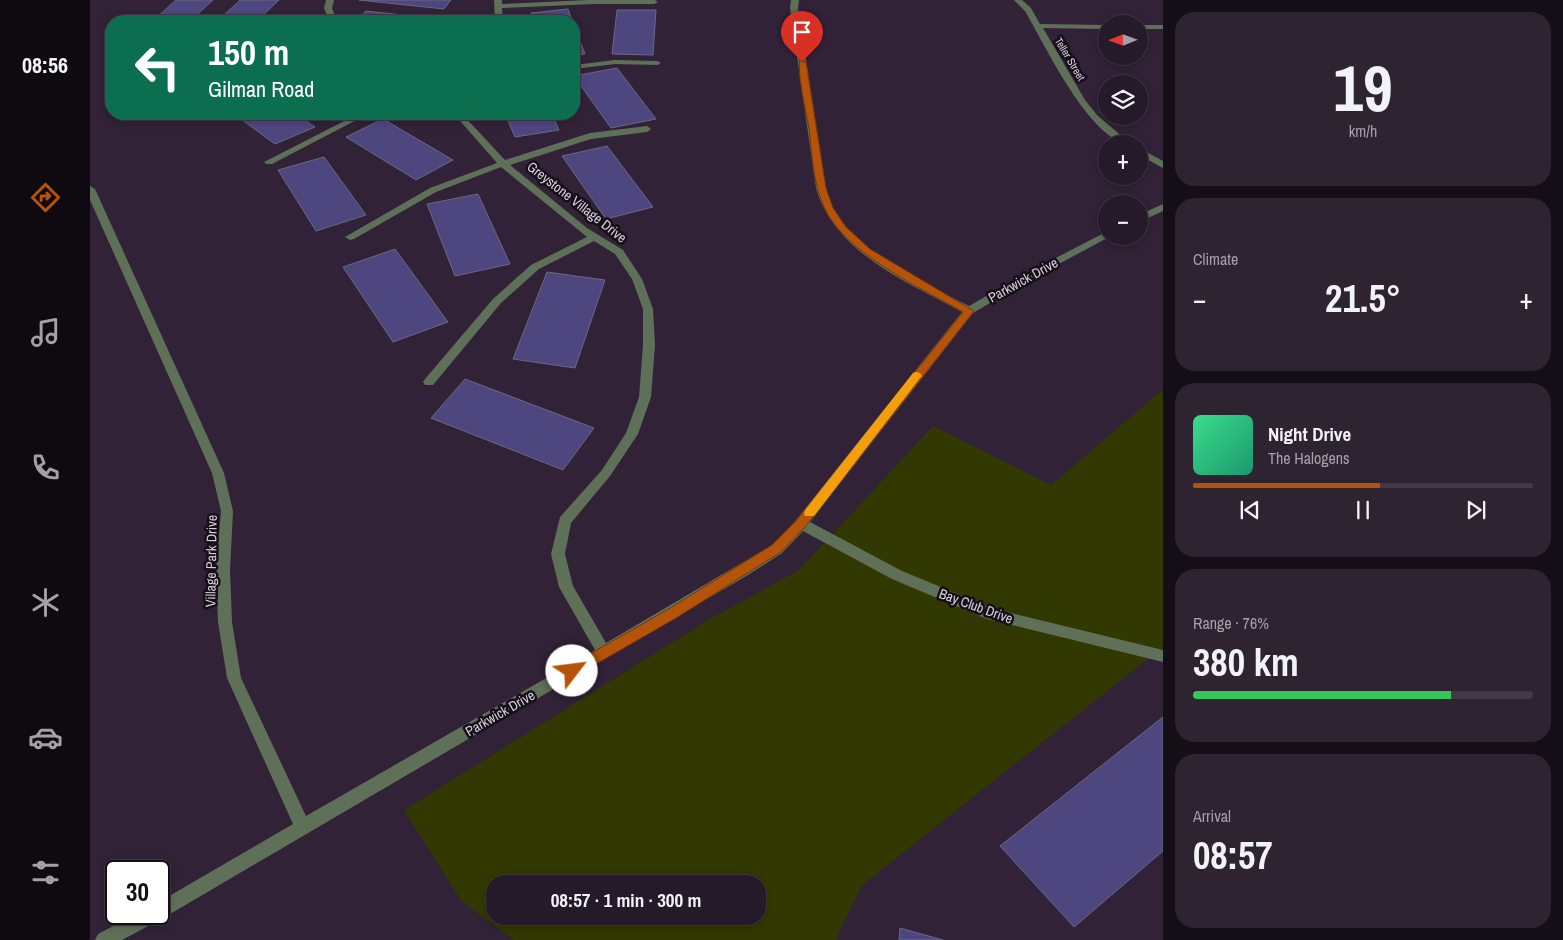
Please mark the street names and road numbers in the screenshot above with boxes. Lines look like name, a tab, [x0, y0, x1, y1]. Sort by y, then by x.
street label: Teller Street	[1052, 35, 1089, 84]
street label: Greystone Village Drive	[524, 157, 630, 247]
street label: Parkwick Drive	[985, 253, 1061, 307]
street label: Village Park Drive	[201, 515, 221, 607]
street label: Bay Club Drive	[937, 584, 1015, 628]
street label: Parkwick Drive	[462, 686, 538, 740]

